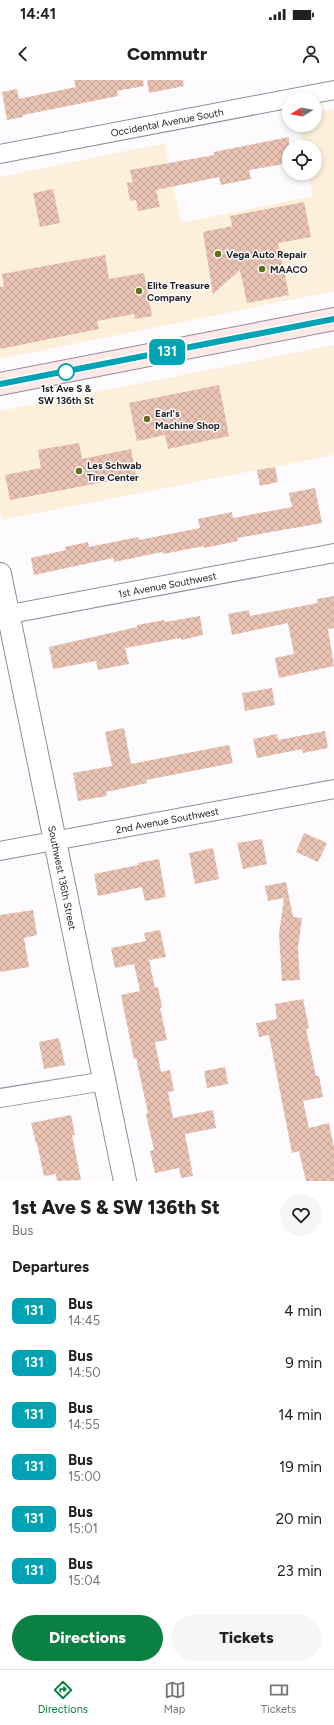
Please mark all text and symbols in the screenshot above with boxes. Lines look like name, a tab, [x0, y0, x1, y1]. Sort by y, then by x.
text: 14:41	[20, 5, 56, 23]
icon: back	[12, 43, 34, 65]
text: Commutr	[127, 43, 207, 65]
icon: person	[300, 43, 322, 65]
north arrow	[282, 92, 322, 132]
map controls	[282, 92, 322, 180]
street label: Occidental Avenue South	[109, 105, 225, 140]
button: locate	[282, 140, 322, 180]
place label: Vega Auto Repair	[226, 248, 307, 261]
marker: Vega Auto Repair	[213, 249, 223, 259]
place label: MAACO	[270, 263, 308, 276]
marker: MAACO	[257, 264, 267, 274]
place label: Elite Treasure Company	[147, 279, 210, 304]
marker: Elite Treasure Company	[134, 286, 144, 296]
line badge: 131	[144, 339, 190, 365]
text: 131	[157, 343, 177, 360]
marker: 1st Ave S & SW 136th St	[57, 363, 75, 381]
place label: 1st Ave S & SW 136th St	[38, 382, 94, 407]
place label: Earl's Machine Shop	[155, 407, 220, 432]
marker: Earl's Machine Shop	[142, 414, 152, 424]
place label: Les Schwab Tire Center	[87, 459, 142, 484]
marker: Les Schwab Tire Center	[74, 466, 84, 476]
street label: 1st Avenue Southwest	[117, 569, 218, 601]
street label: 2nd Avenue Southwest	[115, 805, 220, 836]
street label: Southwest 136th Street	[45, 824, 79, 931]
button: heart	[280, 1194, 322, 1236]
text: 1st Ave S & SW 136th St	[12, 1196, 220, 1219]
text: Bus	[12, 1223, 33, 1238]
text: Departures	[12, 1258, 89, 1276]
text: Bus	[68, 1295, 93, 1313]
text: 131	[24, 1302, 44, 1319]
text: 4 min	[284, 1302, 322, 1320]
text: 14:45	[68, 1313, 100, 1328]
text: Bus	[68, 1347, 93, 1365]
text: 131	[24, 1354, 44, 1371]
text: 9 min	[285, 1354, 322, 1372]
text: 14:50	[68, 1365, 101, 1380]
text: Bus	[68, 1399, 93, 1417]
text: 131	[24, 1406, 44, 1423]
text: 14 min	[278, 1406, 322, 1424]
text: 14:55	[68, 1417, 100, 1432]
text: Bus	[68, 1451, 93, 1469]
text: 131	[24, 1458, 44, 1475]
text: 19 min	[279, 1458, 322, 1476]
text: 15:00	[68, 1469, 101, 1484]
text: Bus	[68, 1503, 93, 1521]
text: 131	[24, 1510, 44, 1527]
text: 20 min	[276, 1510, 322, 1528]
text: 15:01	[68, 1521, 98, 1536]
text: Bus	[68, 1555, 93, 1573]
text: 131	[24, 1562, 44, 1579]
text: 23 min	[277, 1562, 322, 1580]
text: 15:04	[68, 1573, 101, 1588]
button: Directions	[12, 1615, 163, 1661]
button: Tickets	[171, 1615, 322, 1661]
tab: Directions	[38, 1679, 88, 1716]
tab: Map	[164, 1679, 186, 1716]
tab: Tickets	[261, 1679, 296, 1716]

